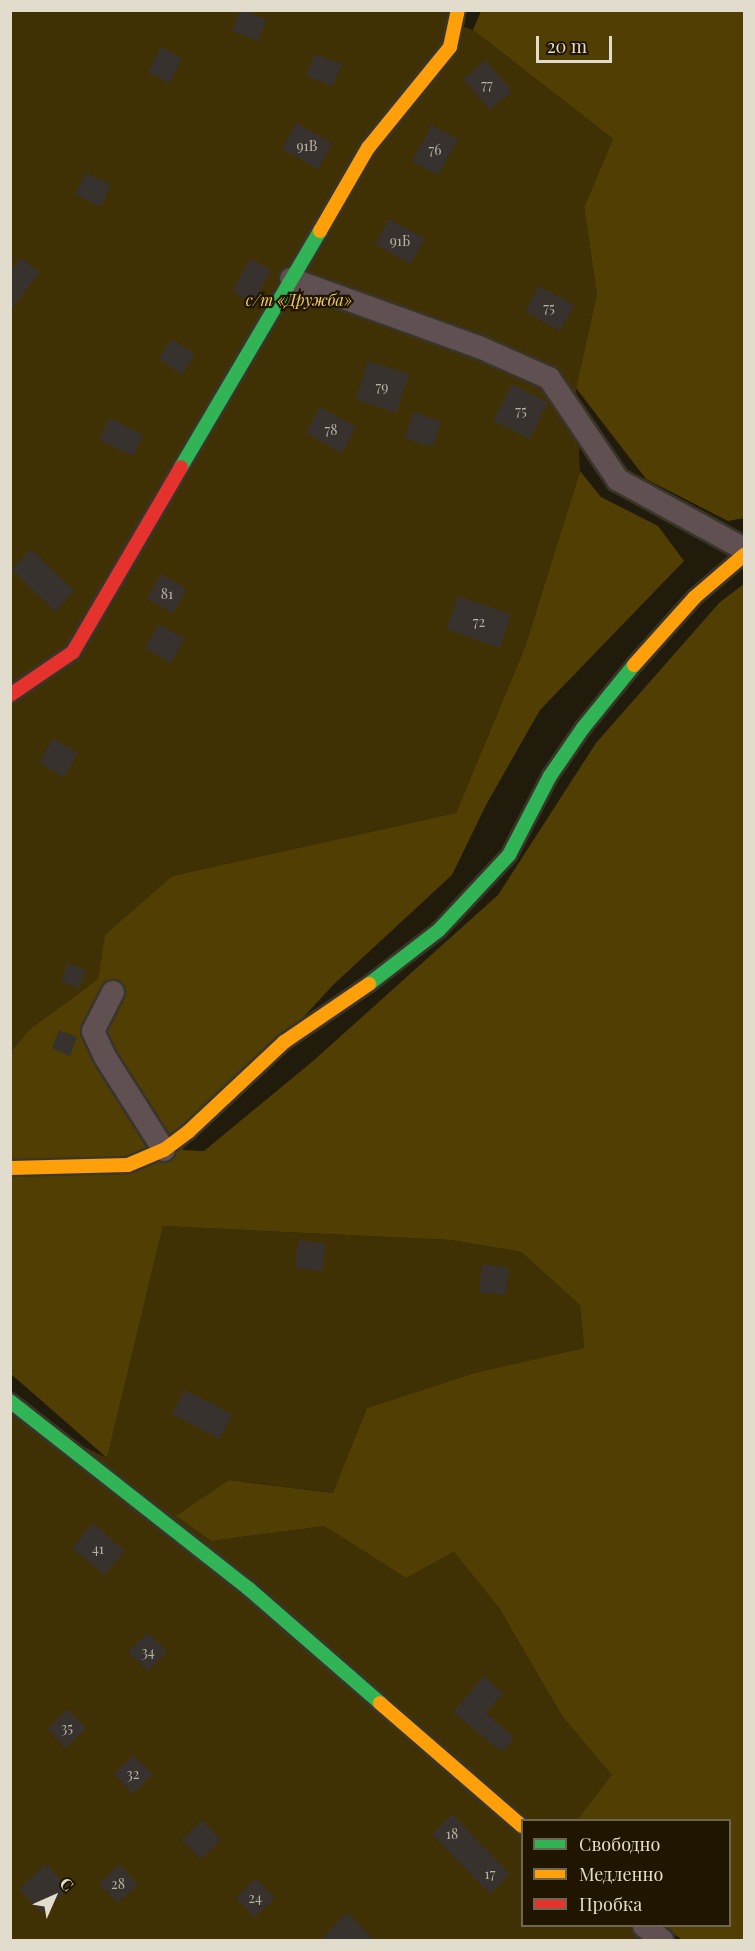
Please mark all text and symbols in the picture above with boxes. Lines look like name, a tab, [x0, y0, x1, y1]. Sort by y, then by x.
scale bar	[539, 24, 616, 62]
text: 20 m	[547, 34, 587, 58]
house number: 77	[481, 77, 493, 93]
house number: 91В	[296, 138, 318, 154]
house number: 76	[429, 142, 441, 158]
house number: 91Б	[390, 233, 410, 249]
park label: с/т «Дружба»	[246, 290, 352, 310]
house number: 75	[543, 300, 555, 316]
house number: 79	[376, 379, 388, 395]
house number: 75	[515, 403, 527, 419]
house number: 78	[325, 422, 337, 438]
house number: 81	[161, 586, 173, 602]
house number: 72	[473, 614, 485, 630]
house number: 41	[92, 1541, 104, 1557]
house number: 34	[141, 1644, 155, 1660]
house number: 35	[61, 1720, 73, 1736]
house number: 32	[126, 1766, 140, 1782]
legend	[521, 1819, 731, 1927]
house number: 18	[446, 1826, 458, 1842]
text: Свободно	[579, 1832, 660, 1856]
text: Медленно	[579, 1862, 663, 1886]
house number: 17	[485, 1866, 495, 1882]
north arrow	[24, 1867, 84, 1927]
text: С	[56, 1873, 78, 1895]
house number: 28	[111, 1876, 125, 1892]
house number: 24	[248, 1890, 262, 1906]
text: Пробка	[579, 1892, 642, 1916]

